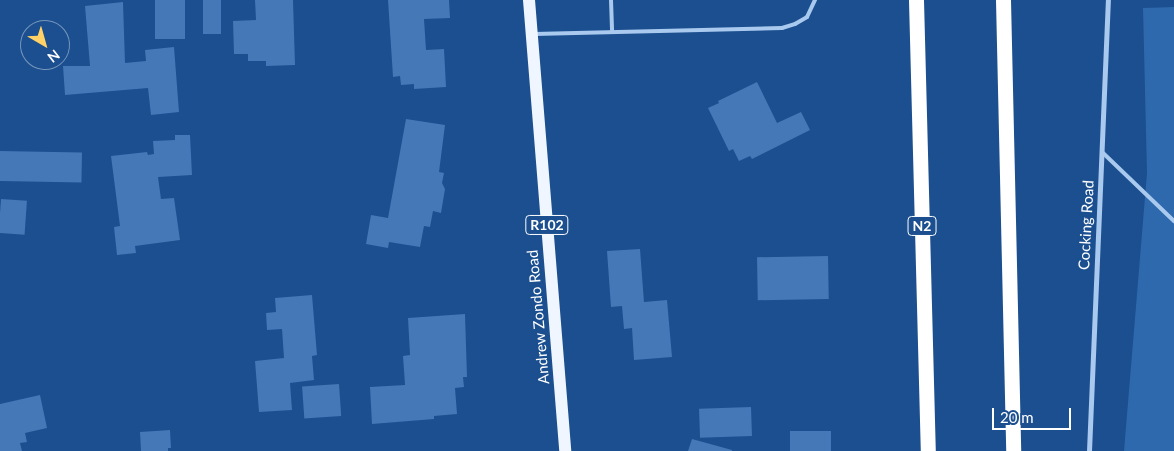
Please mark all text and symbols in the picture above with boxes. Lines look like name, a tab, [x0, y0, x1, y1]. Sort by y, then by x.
north arrow	[20, 20, 70, 70]
text: N	[44, 46, 63, 66]
street label: Cocking Road	[1075, 180, 1097, 270]
road number: R102	[524, 214, 570, 236]
road number: N2	[907, 215, 937, 238]
street label: Andrew Zondo Road	[523, 249, 553, 385]
scale bar	[994, 398, 1073, 430]
text: 20 m	[1000, 408, 1034, 426]

